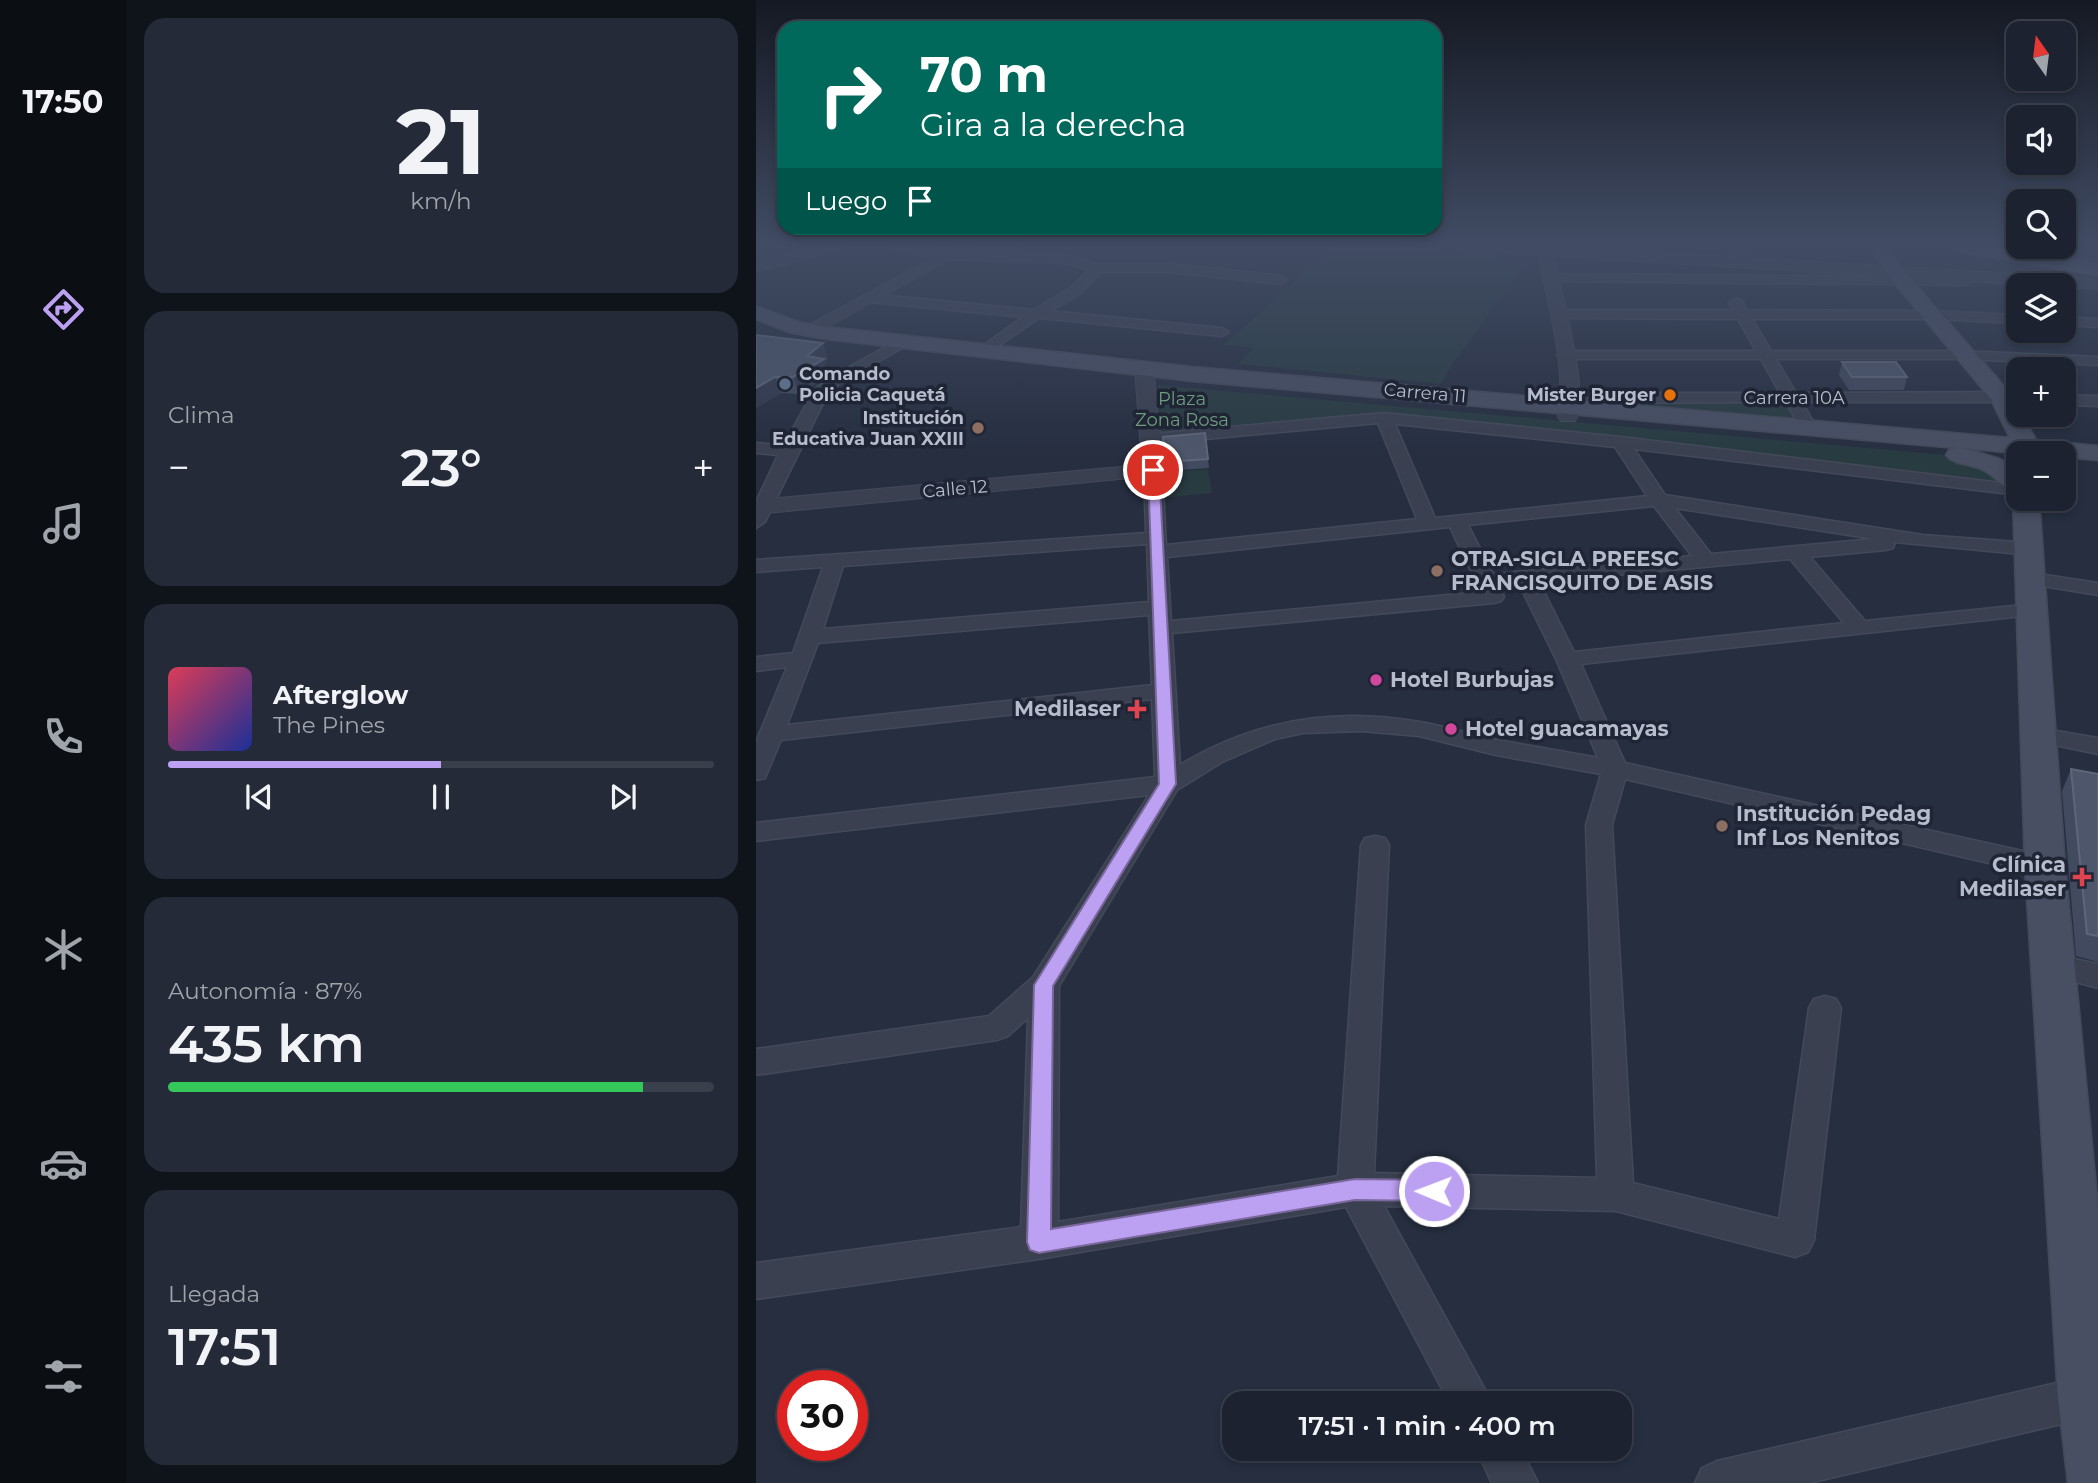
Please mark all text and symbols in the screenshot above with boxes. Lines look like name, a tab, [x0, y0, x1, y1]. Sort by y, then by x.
north arrow	[2006, 21, 2076, 91]
map controls	[2006, 21, 2076, 511]
text: 70 m	[920, 45, 1048, 104]
icon: right	[805, 49, 896, 140]
text: 17:50	[23, 82, 103, 121]
text: 21	[396, 86, 486, 197]
text: Gira a la derecha	[920, 105, 1186, 144]
button: sound	[2006, 105, 2076, 175]
icon: arrive	[901, 182, 939, 220]
text: Luego	[805, 185, 887, 217]
text: km/h	[410, 187, 472, 215]
button: search	[2006, 189, 2076, 259]
button: layers	[2006, 273, 2076, 343]
icon: directions	[39, 285, 88, 334]
button: +	[2006, 357, 2076, 427]
place label: Comando Policia Caquetá	[799, 363, 946, 406]
marker: Comando Policia Caquetá	[777, 376, 793, 392]
street label: Carrera 11	[1383, 378, 1467, 408]
place label: Mister Burger	[1527, 384, 1656, 406]
marker: Mister Burger	[1662, 387, 1678, 403]
street label: Carrera 10A	[1743, 387, 1845, 409]
park label: Plaza Zona Rosa	[1135, 388, 1229, 431]
text: Clima	[168, 401, 235, 429]
place label: Institución Educativa Juan XXIII	[772, 407, 964, 450]
marker: Institución Educativa Juan XXIII	[970, 420, 986, 436]
text: 23°	[400, 436, 482, 499]
pin	[1123, 440, 1183, 500]
button: −	[2006, 441, 2076, 511]
text: −	[168, 444, 190, 491]
text: +	[692, 444, 714, 491]
icon: arrive	[1134, 451, 1172, 489]
street label: Calle 12	[922, 475, 988, 503]
icon: music	[39, 499, 88, 548]
place label: OTRA-SIGLA PREESC FRANCISQUITO DE ASIS	[1451, 546, 1713, 595]
marker: OTRA-SIGLA PREESC FRANCISQUITO DE ASIS	[1429, 563, 1445, 579]
place label: Hotel Burbujas	[1390, 667, 1554, 692]
marker: Hotel Burbujas	[1368, 672, 1384, 688]
text: Afterglow	[273, 679, 408, 711]
place label: Medilaser	[1014, 696, 1121, 721]
marker: Medilaser	[1127, 699, 1147, 719]
text: The Pines	[273, 711, 385, 739]
icon: phone	[39, 712, 88, 761]
place label: Hotel guacamayas	[1465, 716, 1669, 741]
marker: Hotel guacamayas	[1443, 721, 1459, 737]
icon: previous	[240, 778, 278, 816]
icon: pause	[422, 778, 460, 816]
icon: next	[604, 778, 642, 816]
place label: Institución Pedag Inf Los Nenitos	[1736, 801, 1931, 850]
marker: Institución Pedag Inf Los Nenitos	[1714, 818, 1730, 834]
place label: Clínica Medilaser	[1959, 852, 2066, 901]
marker: Clínica Medilaser	[2072, 867, 2092, 887]
icon: climate	[39, 925, 88, 974]
text: Autonomía · 87%	[168, 977, 362, 1005]
text: 435 km	[168, 1012, 365, 1075]
icon: car	[39, 1139, 88, 1188]
position arrow	[1397, 1154, 1471, 1228]
text: Llegada	[168, 1280, 260, 1308]
text: 17:51	[168, 1315, 281, 1378]
icon: filters	[39, 1352, 88, 1401]
speed limit sign: 30	[777, 1370, 868, 1461]
text: 17:51 · 1 min · 400 m	[1298, 1410, 1556, 1442]

